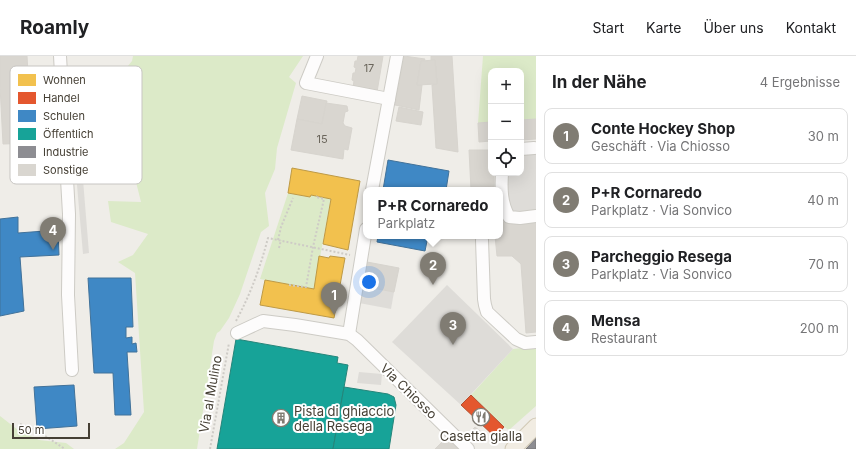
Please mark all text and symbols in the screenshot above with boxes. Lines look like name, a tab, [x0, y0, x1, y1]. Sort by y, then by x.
text: Roamly	[20, 16, 89, 39]
text: Start	[592, 19, 624, 36]
text: Karte	[646, 19, 681, 36]
text: Über uns	[703, 19, 764, 36]
text: Kontakt	[786, 19, 836, 36]
house number: 17	[364, 61, 374, 75]
legend	[10, 66, 142, 184]
map controls	[488, 68, 524, 176]
button: +	[488, 68, 524, 104]
text: In der Nähe	[552, 72, 647, 92]
text: Wohnen	[43, 73, 86, 87]
text: 4 Ergebnisse	[760, 74, 840, 90]
text: Handel	[43, 91, 80, 105]
button: −	[488, 104, 524, 140]
text: Schulen	[43, 109, 85, 123]
text: Conte Hockey Shop	[591, 119, 735, 138]
text: Öffentlich	[43, 127, 93, 141]
text: 1	[563, 128, 569, 144]
text: 30 m	[808, 128, 839, 144]
house number: 15	[316, 132, 328, 146]
text: Geschäft · Via Chiosso	[591, 138, 730, 154]
button: locate	[488, 140, 524, 176]
text: Industrie	[43, 145, 89, 159]
text: Sonstige	[43, 163, 88, 177]
text: P+R Cornaredo	[591, 183, 702, 202]
popup	[363, 187, 503, 239]
text: 2	[562, 192, 570, 208]
text: 40 m	[807, 192, 839, 208]
text: P+R Cornaredo	[378, 196, 488, 215]
text: Parkplatz · Via Sonvico	[591, 202, 732, 218]
text: Parkplatz	[378, 215, 435, 231]
pin: 4	[40, 217, 66, 250]
text: Parcheggio Resega	[591, 247, 732, 266]
pin: 2	[420, 252, 446, 285]
text: 3	[562, 256, 570, 272]
text: 70 m	[809, 256, 839, 272]
text: Parkplatz · Via Sonvico	[591, 266, 732, 282]
your location	[359, 272, 379, 292]
pin: 1	[321, 282, 347, 315]
text: Mensa	[591, 311, 640, 330]
pin: 3	[440, 312, 466, 345]
text: 4	[562, 320, 570, 336]
text: 200 m	[800, 320, 839, 336]
text: Restaurant	[591, 330, 657, 346]
street label: Via al Mulino	[195, 354, 225, 434]
street label: Via Chiosso	[377, 360, 441, 422]
place label: Pista di ghiaccio della Resega	[294, 403, 394, 434]
restaurant icon: Casetta gialla	[471, 407, 491, 427]
building icon: Pista di ghiaccio della Resega	[271, 408, 291, 428]
scale bar	[12, 421, 90, 440]
text: 50 m	[18, 423, 44, 437]
place label: Casetta gialla	[440, 428, 522, 444]

